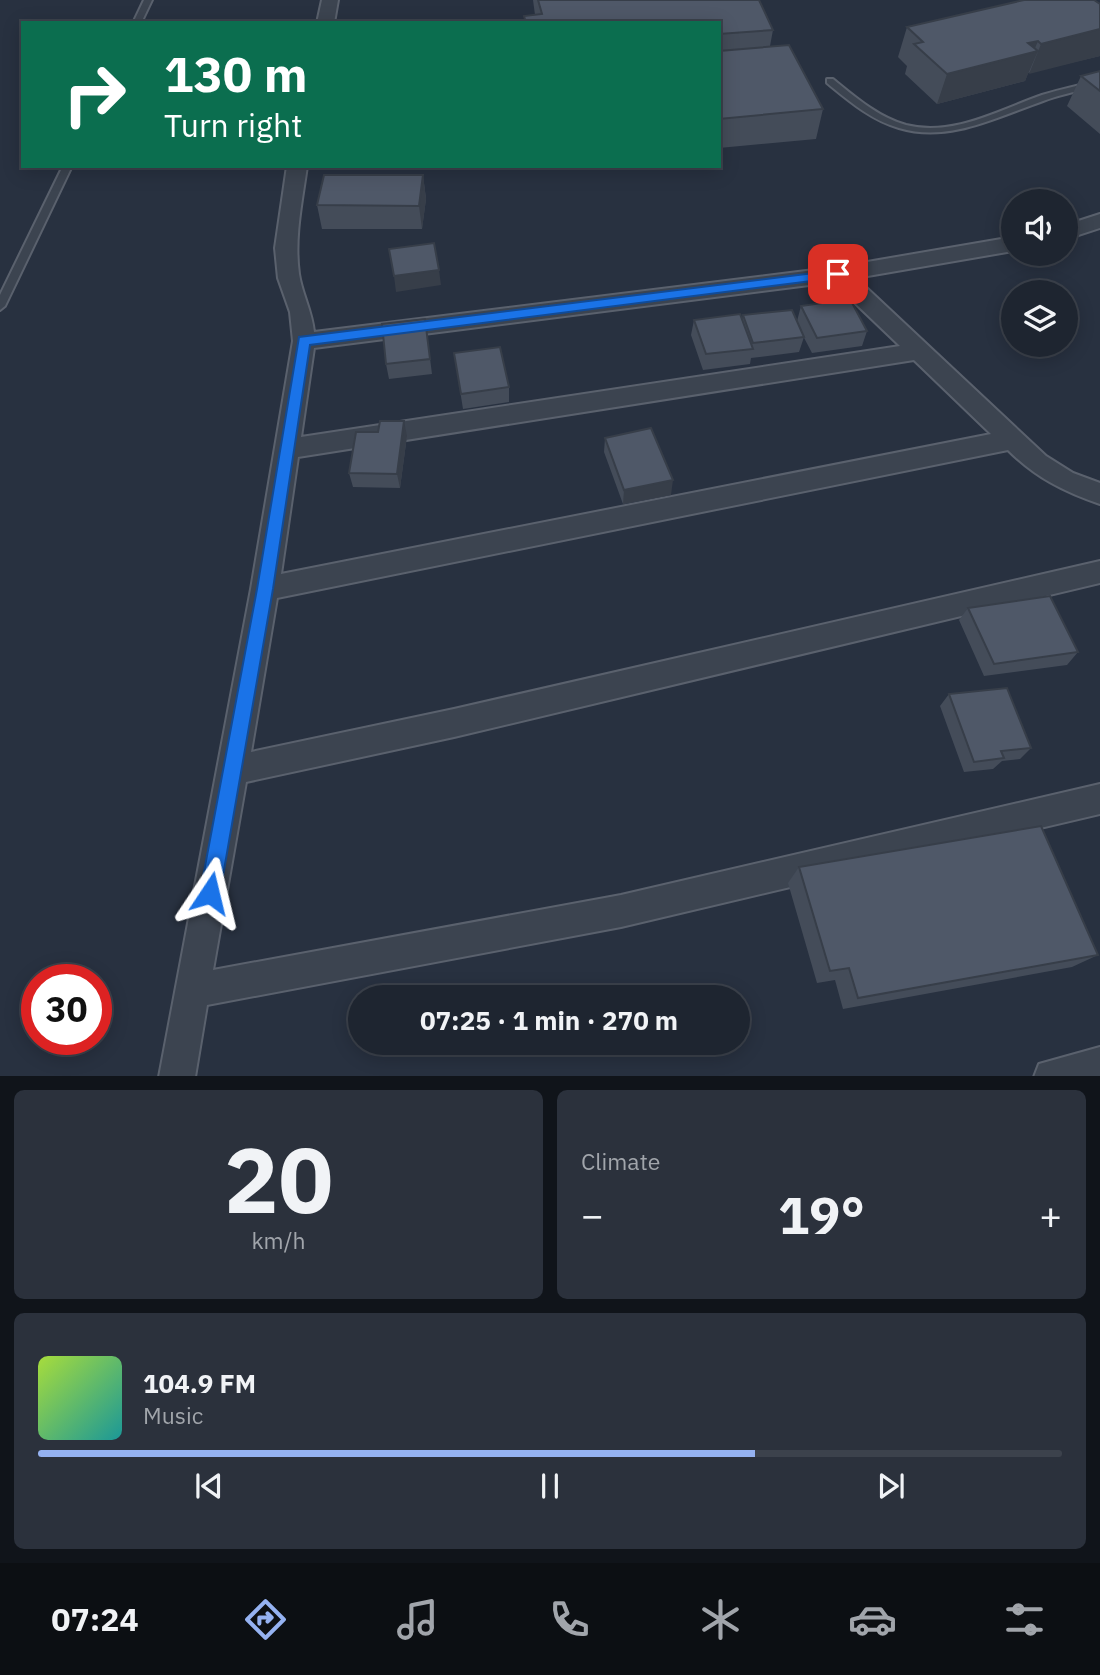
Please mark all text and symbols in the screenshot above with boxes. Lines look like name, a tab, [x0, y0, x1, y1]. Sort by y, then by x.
text: 130 m	[164, 42, 308, 105]
icon: right	[49, 49, 140, 140]
text: Turn right	[164, 104, 302, 146]
map controls	[1001, 189, 1078, 357]
button: sound	[1001, 189, 1078, 266]
pin	[808, 244, 868, 304]
icon: arrive	[819, 255, 857, 293]
button: layers	[1001, 280, 1078, 357]
position arrow	[173, 856, 247, 930]
speed limit sign: 30	[21, 964, 112, 1055]
text: 07:25 · 1 min · 270 m	[420, 1003, 678, 1037]
text: 20	[224, 1120, 333, 1238]
text: Climate	[581, 1146, 660, 1176]
text: 19°	[778, 1181, 865, 1248]
text: −	[581, 1190, 604, 1239]
text: +	[1039, 1190, 1062, 1239]
text: km/h	[251, 1225, 306, 1255]
text: 104.9 FM	[143, 1366, 256, 1400]
text: Music	[143, 1400, 203, 1430]
icon: previous	[190, 1467, 228, 1505]
icon: pause	[531, 1467, 569, 1505]
icon: next	[872, 1467, 910, 1505]
icon: directions	[241, 1595, 290, 1644]
icon: music	[393, 1595, 442, 1644]
icon: phone	[545, 1595, 594, 1644]
icon: climate	[696, 1595, 745, 1644]
icon: car	[848, 1595, 897, 1644]
icon: filters	[1000, 1595, 1049, 1644]
text: 07:24	[51, 1598, 139, 1640]

